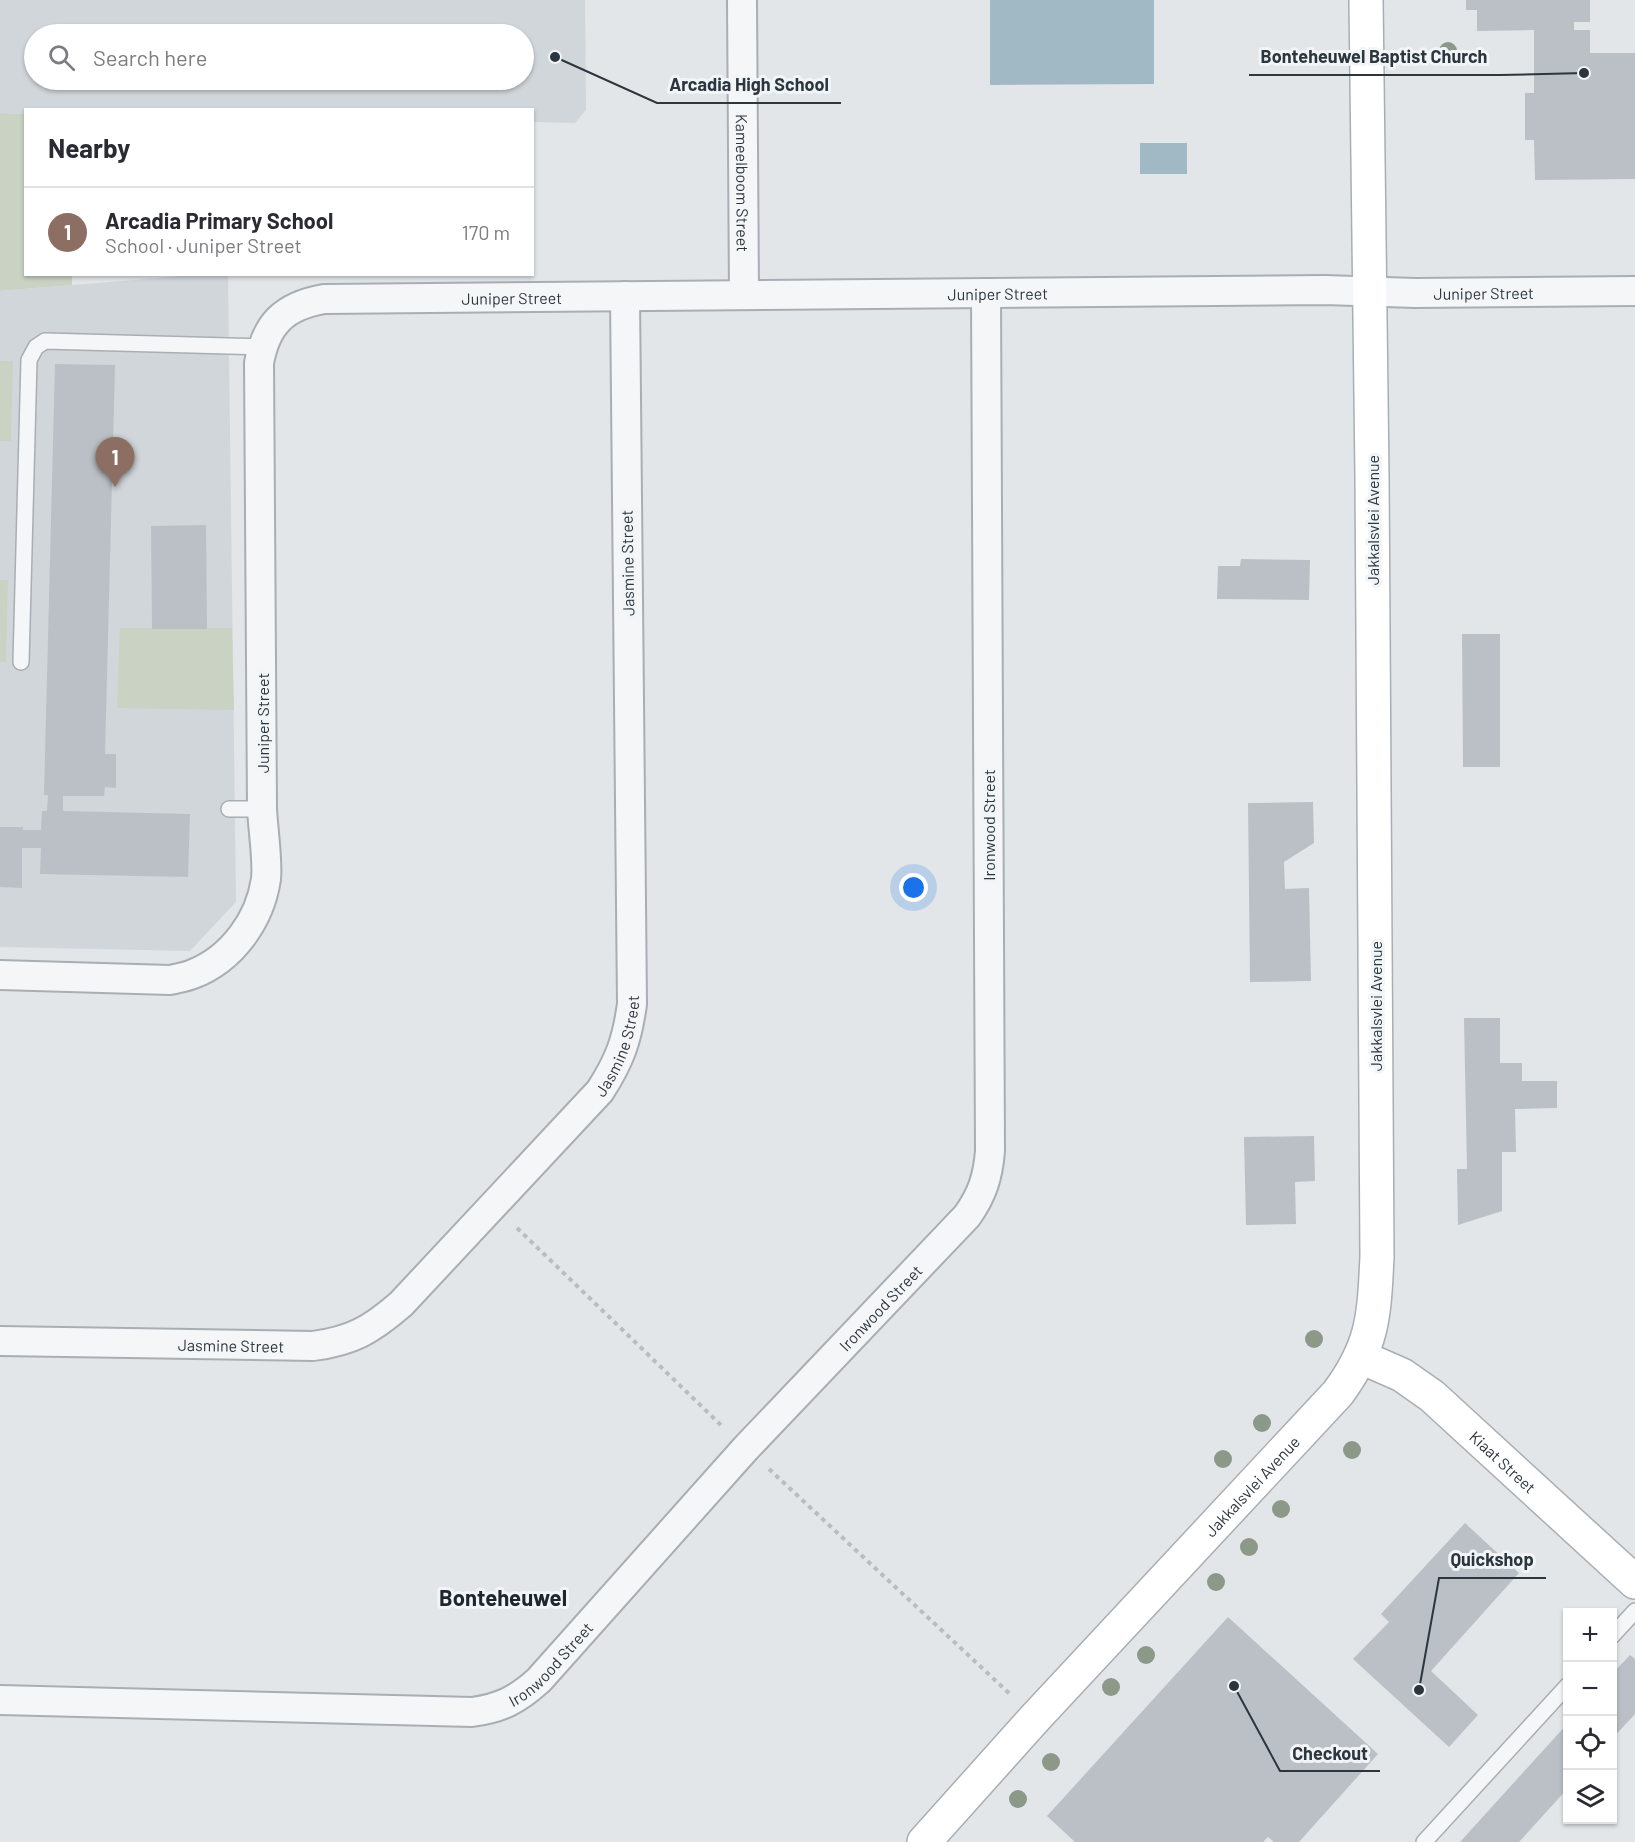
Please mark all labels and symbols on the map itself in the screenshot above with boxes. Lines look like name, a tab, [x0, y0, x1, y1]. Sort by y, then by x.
callout: Bonteheuwel Baptist Church	[1249, 39, 1500, 75]
text: Bonteheuwel Baptist Church	[1261, 45, 1487, 67]
callout: Arcadia High School	[657, 67, 841, 103]
text: Arcadia High School	[669, 73, 829, 95]
street label: Kameelboom Street	[733, 114, 753, 252]
street label: Juniper Street	[1433, 282, 1534, 302]
street label: Juniper Street	[947, 283, 1048, 303]
street label: Juniper Street	[461, 287, 562, 307]
pin: 1	[96, 438, 134, 487]
street label: Jakkalsvlei Avenue	[1363, 455, 1382, 585]
street label: Jasmine Street	[617, 510, 637, 616]
street label: Juniper Street	[253, 673, 272, 773]
street label: Ironwood Street	[979, 769, 998, 881]
your location	[899, 873, 928, 902]
street label: Jakkalsvlei Avenue	[1366, 941, 1385, 1071]
street label: Jasmine Street	[590, 995, 642, 1100]
street label: Ironwood Street	[835, 1260, 925, 1354]
street label: Jasmine Street	[178, 1334, 284, 1355]
street label: Kiaat Street	[1466, 1426, 1540, 1496]
street label: Jakkalsvlei Avenue	[1200, 1432, 1303, 1540]
callout: Quickshop	[1439, 1542, 1546, 1578]
text: Quickshop	[1450, 1548, 1534, 1570]
district label: Bonteheuwel	[439, 1584, 567, 1610]
street label: Ironwood Street	[505, 1618, 596, 1710]
callout: Checkout	[1280, 1735, 1380, 1771]
text: Checkout	[1292, 1742, 1368, 1764]

